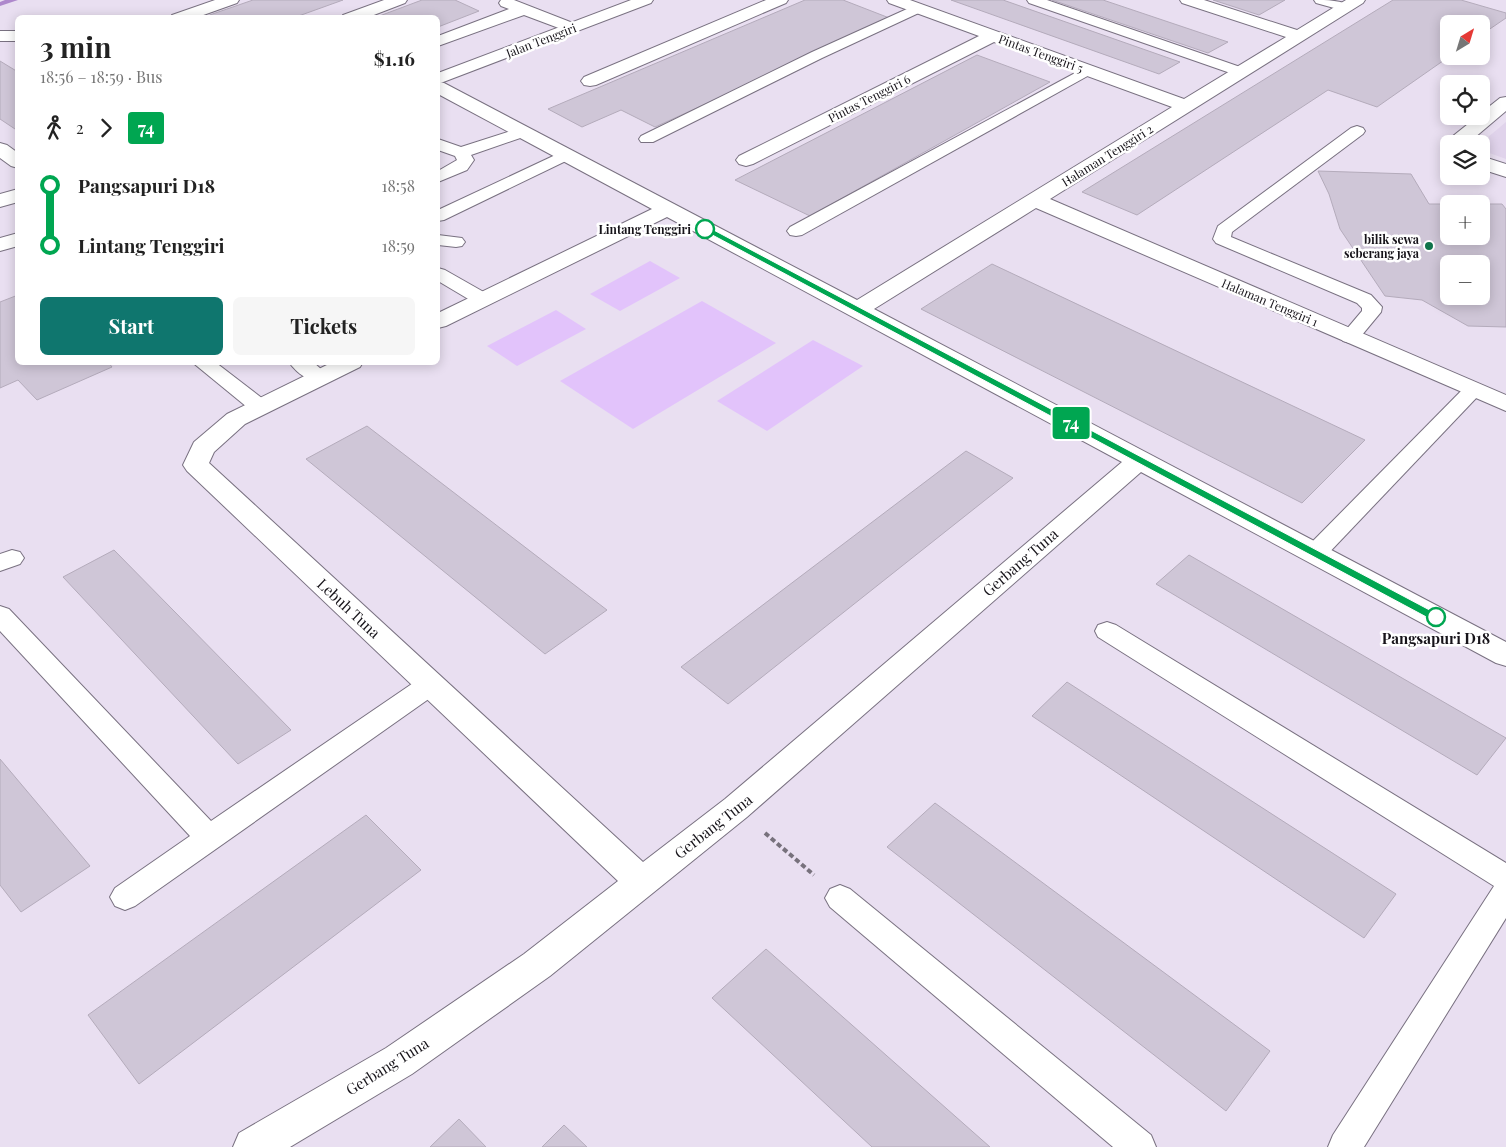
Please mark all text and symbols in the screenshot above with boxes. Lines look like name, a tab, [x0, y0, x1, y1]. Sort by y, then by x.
north arrow	[1440, 15, 1490, 65]
map controls	[1440, 15, 1490, 305]
street label: Jalan Tenggiri	[503, 19, 579, 61]
text: 3 min	[40, 28, 111, 65]
street label: Pintas Tenggiri 5	[996, 30, 1086, 76]
text: $1.16	[374, 45, 415, 71]
text: 18:56 – 18:59 · Bus	[40, 66, 162, 87]
street label: Pintas Tenggiri 6	[825, 70, 913, 126]
button: locate	[1440, 75, 1490, 125]
icon: walk	[40, 114, 68, 142]
icon: forward	[92, 114, 120, 142]
text: 74	[138, 116, 154, 140]
text: 2	[76, 117, 84, 138]
street label: Halaman Tenggiri 2	[1058, 120, 1156, 190]
button: layers	[1440, 135, 1490, 185]
text: Pangsapuri D18	[78, 172, 215, 198]
text: 18:58	[382, 175, 415, 196]
button: +	[1440, 195, 1490, 245]
marker: Lintang Tenggiri	[695, 219, 715, 239]
place label: Lintang Tenggiri	[598, 221, 691, 237]
place label: bilik sewa seberang jaya	[1344, 231, 1420, 261]
text: Lintang Tenggiri	[78, 232, 225, 258]
text: 18:59	[382, 235, 415, 256]
marker: bilik sewa seberang jaya	[1423, 240, 1435, 252]
button: −	[1440, 255, 1490, 305]
street label: Halaman Tenggiri 1	[1219, 274, 1321, 330]
button: Start	[40, 297, 223, 355]
button: Tickets	[233, 297, 415, 355]
line badge: 74	[1048, 407, 1094, 439]
text: 74	[1063, 411, 1079, 435]
street label: Gerbang Tuna	[978, 523, 1062, 600]
street label: Lebuh Tuna	[313, 574, 385, 643]
marker: Pangsapuri D18	[1426, 607, 1446, 627]
place label: Pangsapuri D18	[1382, 628, 1490, 648]
street label: Gerbang Tuna	[670, 789, 757, 863]
street label: Gerbang Tuna	[342, 1032, 433, 1099]

